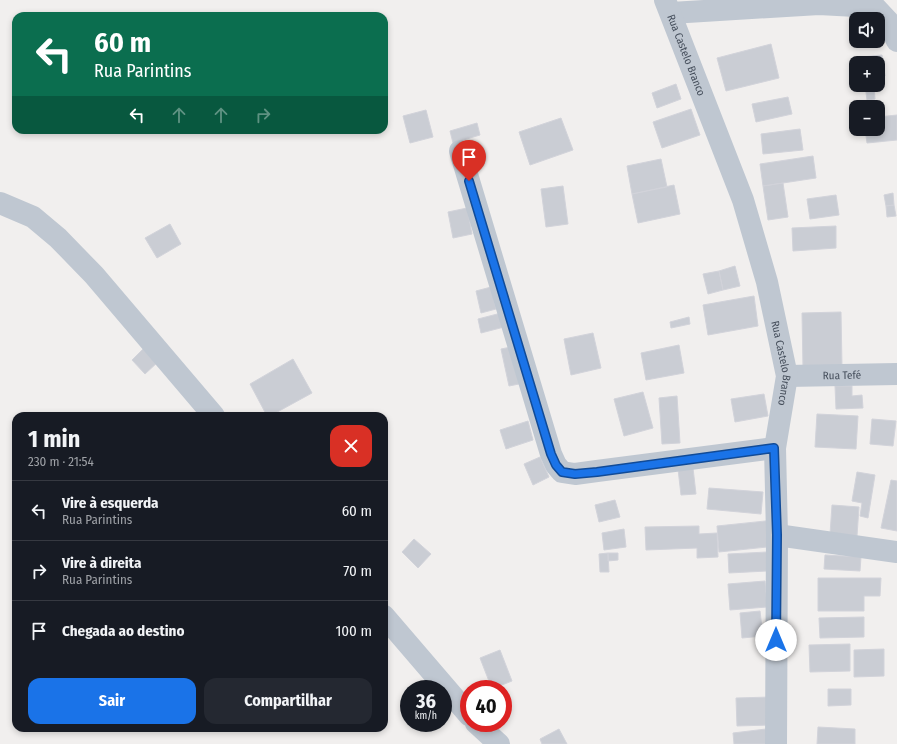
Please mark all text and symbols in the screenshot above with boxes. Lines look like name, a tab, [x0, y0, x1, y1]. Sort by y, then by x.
street label: Rua Castelo Branco	[665, 12, 708, 98]
map controls	[849, 12, 885, 136]
button: sound	[849, 12, 885, 48]
text: 60 m	[94, 26, 151, 59]
icon: left	[28, 28, 80, 80]
button: +	[849, 56, 885, 92]
text: Rua Parintins	[94, 60, 191, 82]
button: −	[849, 100, 885, 136]
icon: left	[126, 104, 148, 126]
icon: ahead	[168, 104, 190, 126]
icon: ahead	[210, 104, 232, 126]
icon: right	[252, 104, 274, 126]
pin	[452, 140, 486, 181]
icon: arrive	[458, 146, 480, 168]
street label: Rua Castelo Branco	[769, 319, 794, 407]
street label: Rua Tefé	[823, 368, 861, 382]
text: 1 min	[28, 425, 80, 453]
button: close	[330, 425, 372, 467]
text: 230 m · 21:54	[28, 454, 94, 469]
text: Vire à esquerda	[62, 494, 159, 512]
icon: left	[28, 500, 50, 522]
text: 60 m	[342, 502, 372, 520]
text: Rua Parintins	[62, 512, 132, 527]
text: Vire à direita	[62, 554, 141, 572]
icon: right	[28, 560, 50, 582]
text: 70 m	[343, 562, 372, 580]
text: Rua Parintins	[62, 572, 132, 587]
position arrow	[755, 619, 797, 661]
icon: arrive	[28, 620, 50, 642]
text: Chegada ao destino	[62, 622, 184, 640]
text: 100 m	[335, 622, 372, 640]
button: Sair	[28, 678, 196, 724]
button: Compartilhar	[204, 678, 372, 724]
speed limit sign: 40	[460, 680, 512, 732]
text: 36	[416, 689, 436, 713]
text: km/h	[415, 710, 437, 722]

